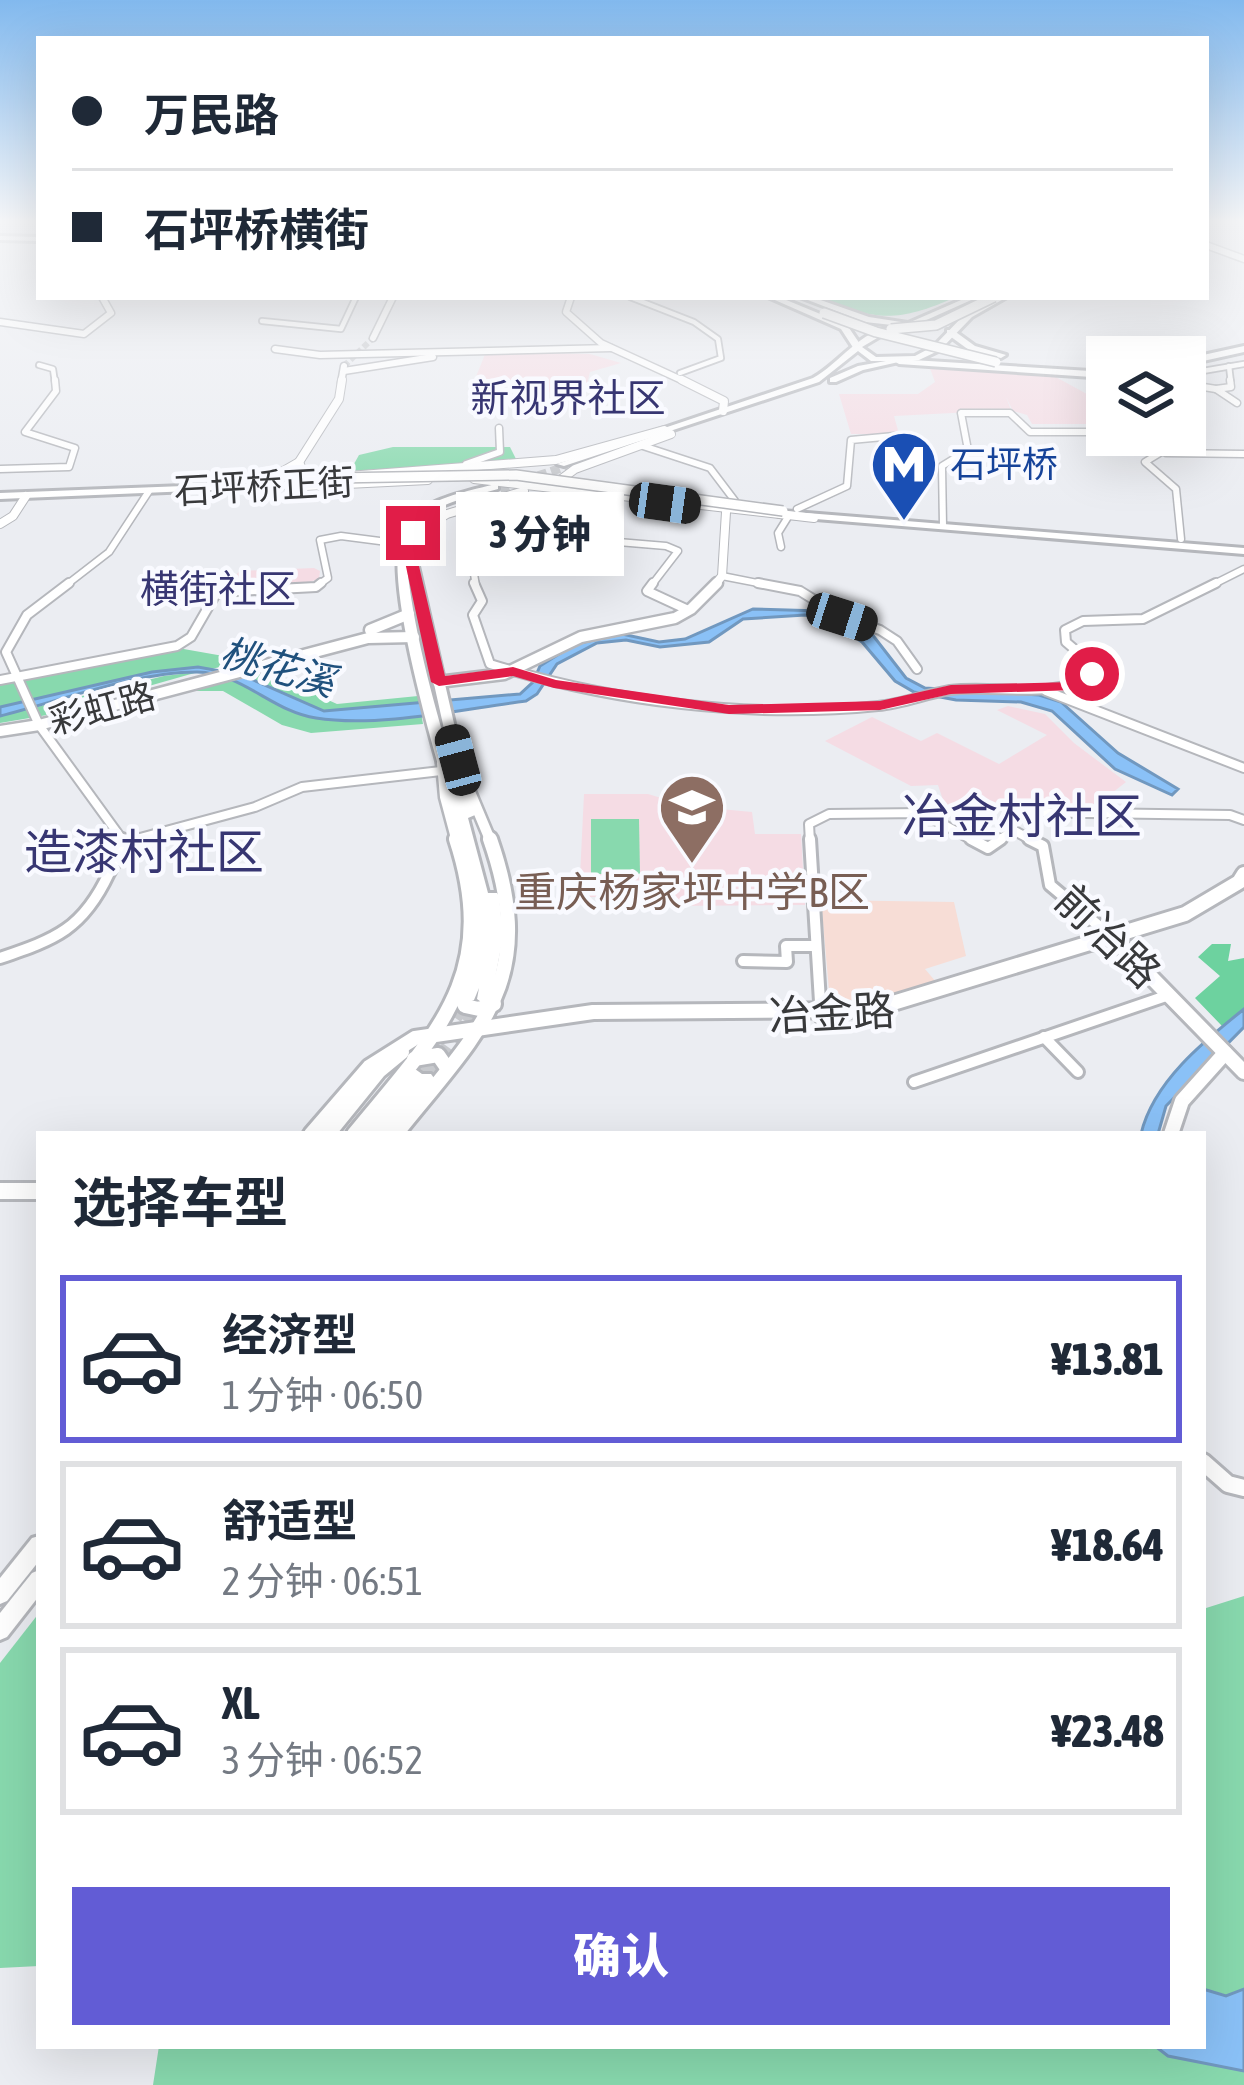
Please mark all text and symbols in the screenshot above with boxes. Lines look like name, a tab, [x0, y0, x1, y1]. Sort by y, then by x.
text: 万民路	[144, 89, 279, 141]
text: 石坪桥横街	[144, 204, 369, 256]
map controls	[1086, 336, 1206, 456]
button: layers	[1086, 336, 1206, 456]
district label: 新视界社区	[470, 376, 666, 420]
metro station icon: 石坪桥	[869, 429, 939, 523]
place label: 石坪桥	[950, 443, 1058, 485]
street label: 石坪桥正街	[173, 460, 355, 512]
car	[627, 480, 703, 526]
callout: 3 分钟	[455, 491, 623, 575]
route end	[386, 506, 440, 560]
text: 3 分钟	[489, 512, 591, 556]
district label: 横街社区	[140, 567, 296, 611]
car	[802, 589, 882, 645]
water label: 桃花溪	[216, 630, 344, 705]
route start	[1065, 647, 1119, 701]
street label: 彩虹路	[44, 674, 160, 742]
car	[431, 721, 485, 799]
school or university icon: 重庆杨家坪中学B区	[657, 772, 727, 866]
district label: 冶金村社区	[902, 788, 1142, 843]
district label: 造漆村社区	[24, 824, 264, 879]
place label: 重庆杨家坪中学B区	[514, 868, 870, 916]
street label: 前冶路	[1046, 875, 1170, 997]
street label: 冶金路	[768, 986, 896, 1040]
text: 选择车型	[72, 1172, 288, 1233]
icon: car	[78, 1305, 186, 1413]
text: 经济型	[222, 1309, 357, 1361]
text: ¥13.81	[1051, 1333, 1164, 1385]
text: 1 分钟 · 06:50	[222, 1373, 423, 1417]
icon: car	[78, 1491, 186, 1599]
text: 舒适型	[222, 1495, 357, 1547]
text: ¥18.64	[1051, 1519, 1164, 1571]
text: 2 分钟 · 06:51	[222, 1559, 423, 1603]
icon: car	[78, 1677, 186, 1785]
text: XL	[222, 1677, 260, 1729]
text: ¥23.48	[1051, 1705, 1164, 1757]
text: 3 分钟 · 06:52	[222, 1738, 423, 1782]
button: 确认	[72, 1887, 1170, 2025]

